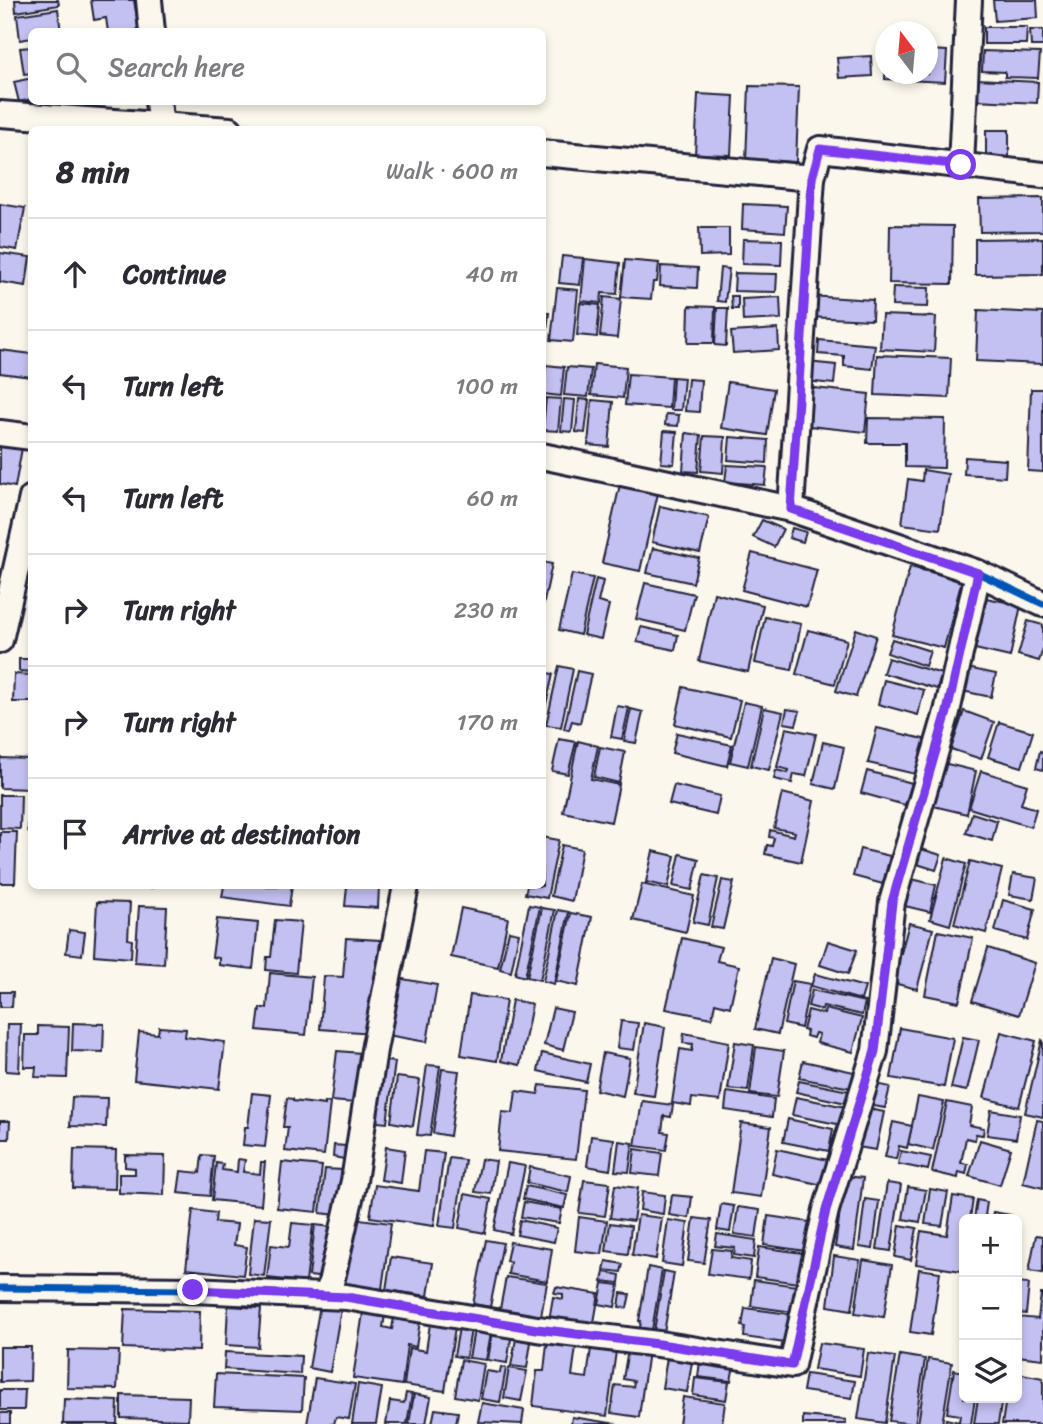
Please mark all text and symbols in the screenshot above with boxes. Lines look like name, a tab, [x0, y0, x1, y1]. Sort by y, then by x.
north arrow	[875, 21, 938, 84]
search box	[28, 28, 546, 105]
text: Search here	[108, 44, 245, 90]
icon: search	[52, 48, 90, 86]
text: 8 min	[56, 145, 129, 199]
route start	[945, 149, 976, 180]
text: Walk · 600 m	[386, 151, 518, 192]
text: Continue	[123, 251, 226, 297]
text: 40 m	[465, 254, 518, 295]
icon: ahead	[56, 255, 94, 293]
text: Turn left	[123, 363, 223, 409]
text: 100 m	[455, 366, 518, 407]
icon: left	[56, 367, 94, 405]
text: Turn left	[123, 475, 223, 521]
text: 60 m	[467, 478, 518, 519]
icon: left	[56, 479, 94, 517]
text: Turn right	[123, 587, 236, 633]
text: 230 m	[454, 590, 518, 631]
icon: right	[56, 591, 94, 629]
text: Turn right	[123, 699, 236, 745]
text: 170 m	[457, 702, 518, 743]
icon: right	[56, 703, 94, 741]
text: Arrive at destination	[123, 811, 360, 857]
icon: arrive	[56, 815, 94, 853]
map controls	[959, 1214, 1022, 1403]
button: +	[959, 1214, 1022, 1277]
route end	[177, 1274, 208, 1305]
button: −	[959, 1277, 1022, 1340]
button: layers	[959, 1340, 1022, 1403]

